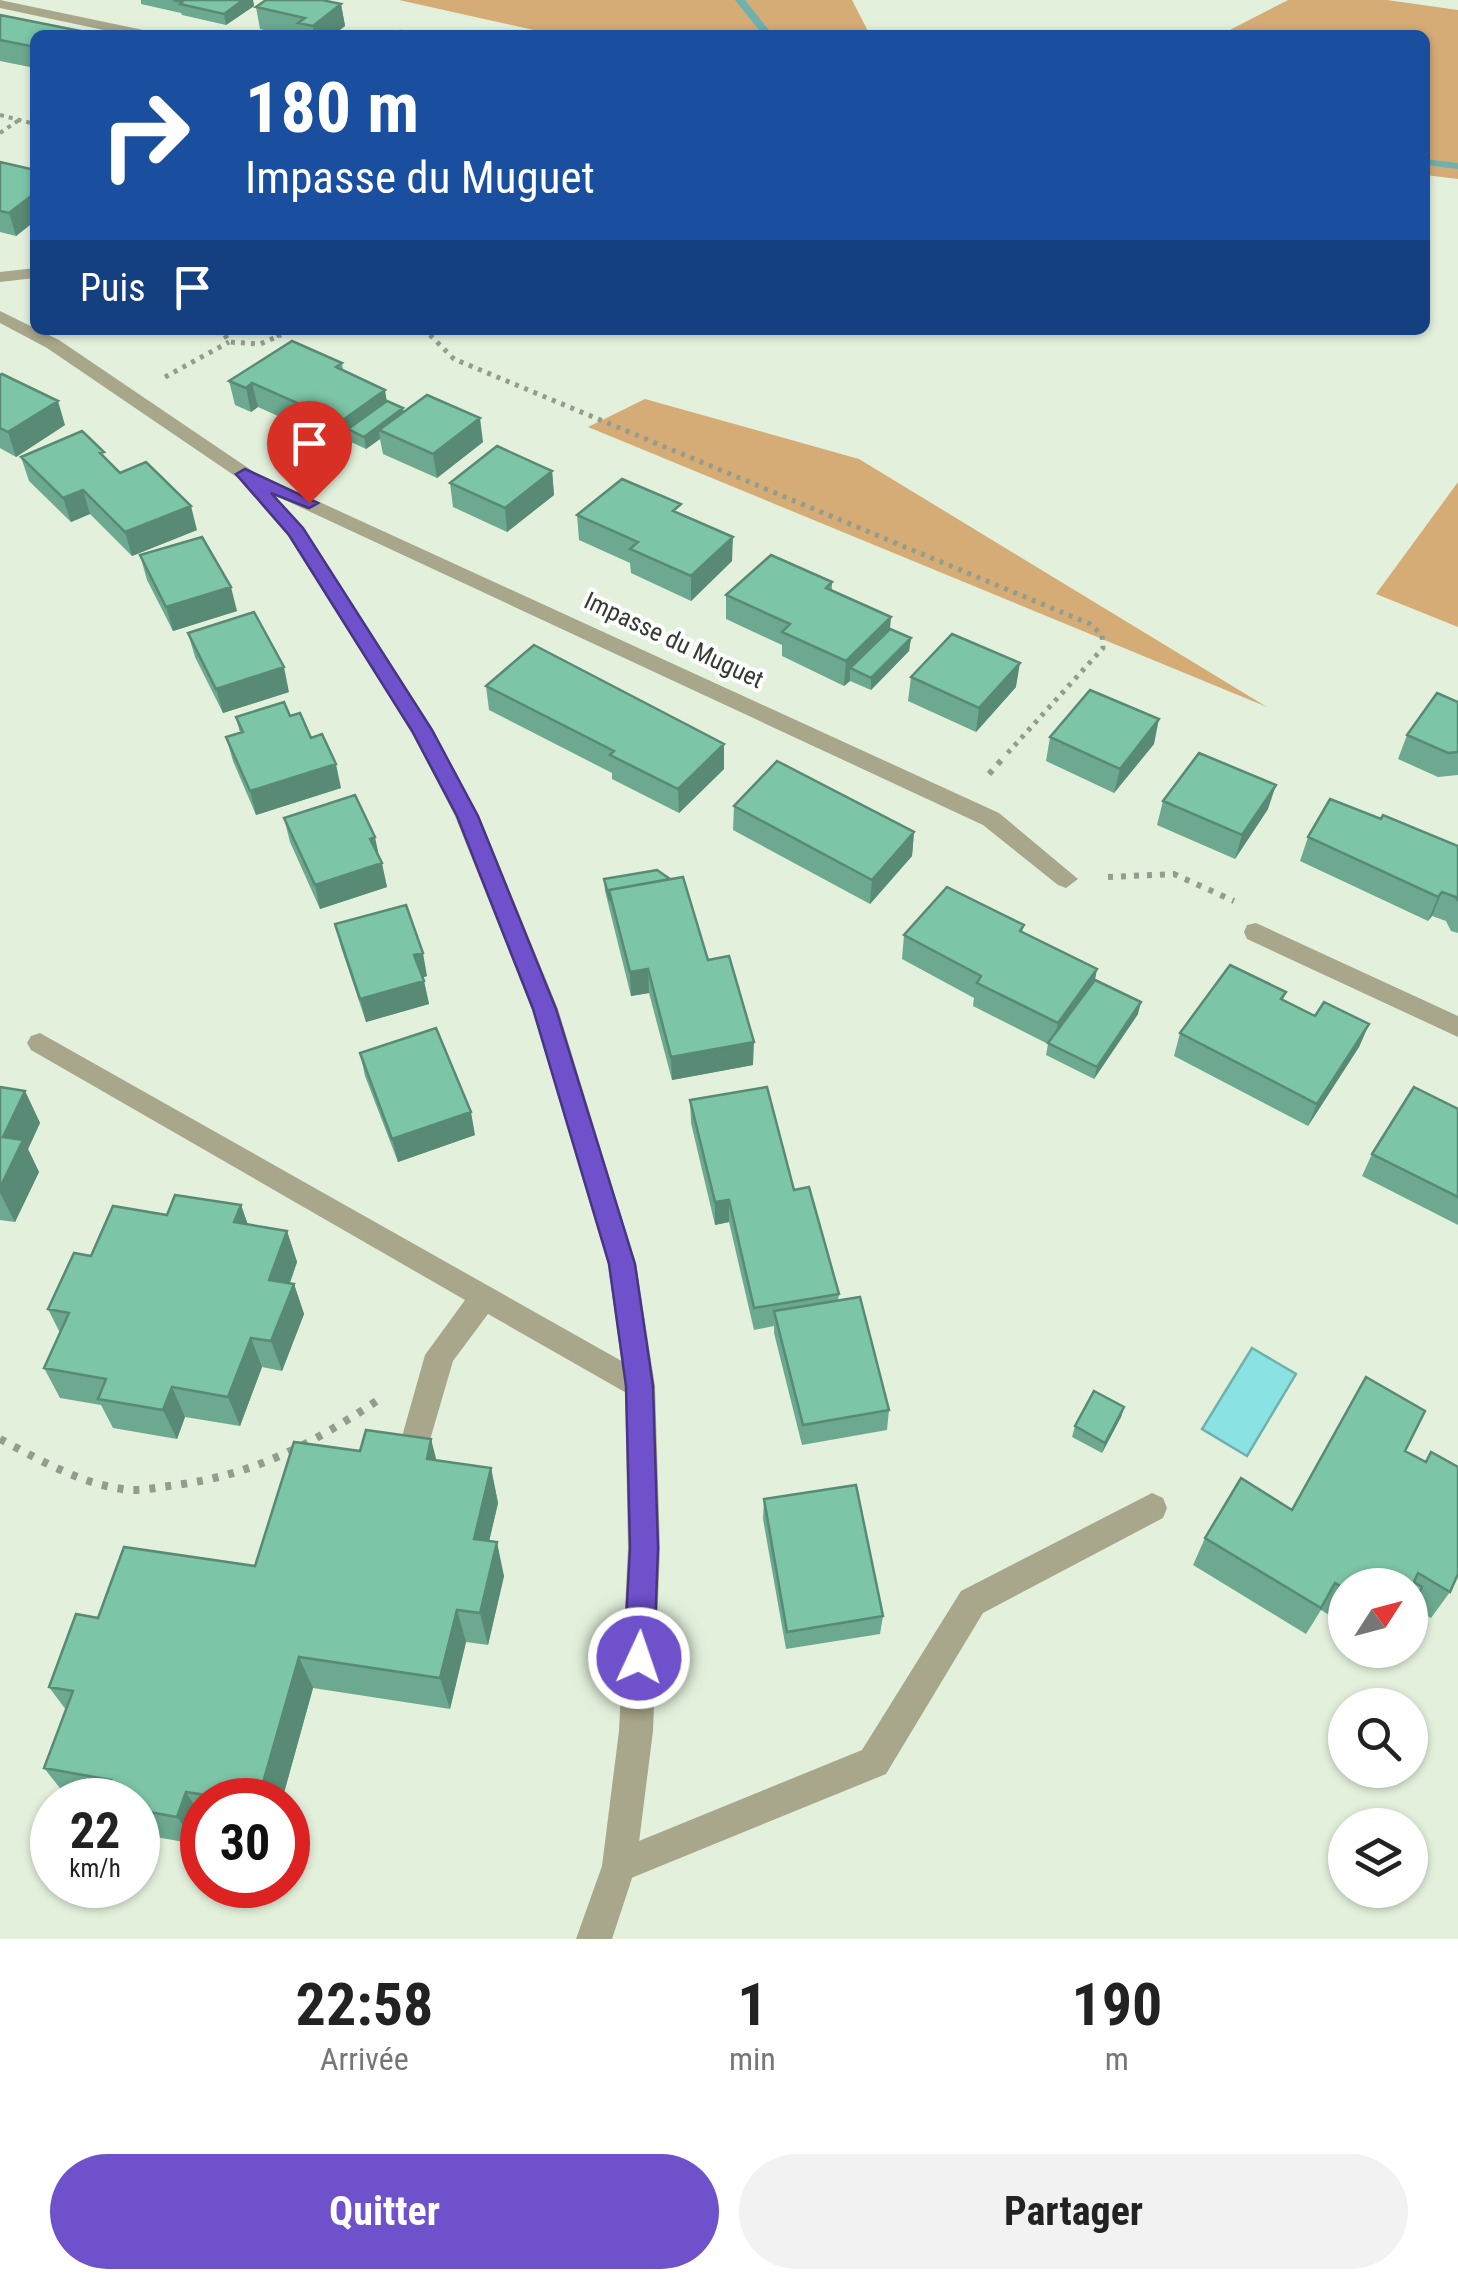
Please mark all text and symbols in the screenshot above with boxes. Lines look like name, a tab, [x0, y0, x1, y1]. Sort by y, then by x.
text: 180 m	[245, 67, 419, 149]
icon: right	[80, 70, 210, 200]
text: Impasse du Muguet	[245, 151, 595, 204]
icon: arrive	[165, 260, 220, 315]
text: Puis	[80, 266, 145, 310]
pin	[267, 401, 352, 504]
icon: arrive	[282, 416, 337, 471]
street label: Impasse du Muguet	[580, 586, 768, 694]
north arrow	[1328, 1568, 1428, 1668]
map controls	[1328, 1568, 1428, 1908]
position arrow	[587, 1606, 691, 1710]
button: search	[1328, 1688, 1428, 1788]
speed limit sign: 30	[180, 1778, 310, 1908]
text: 22	[70, 1802, 120, 1860]
button: layers	[1328, 1808, 1428, 1908]
text: km/h	[69, 1854, 121, 1883]
text: 22:58	[296, 1969, 433, 2040]
text: 1	[737, 1969, 768, 2040]
text: 190	[1071, 1969, 1162, 2040]
text: Arrivée	[320, 2040, 409, 2078]
text: min	[729, 2040, 776, 2078]
text: m	[1105, 2040, 1129, 2078]
button: Quitter	[50, 2154, 719, 2269]
button: Partager	[739, 2154, 1408, 2269]

